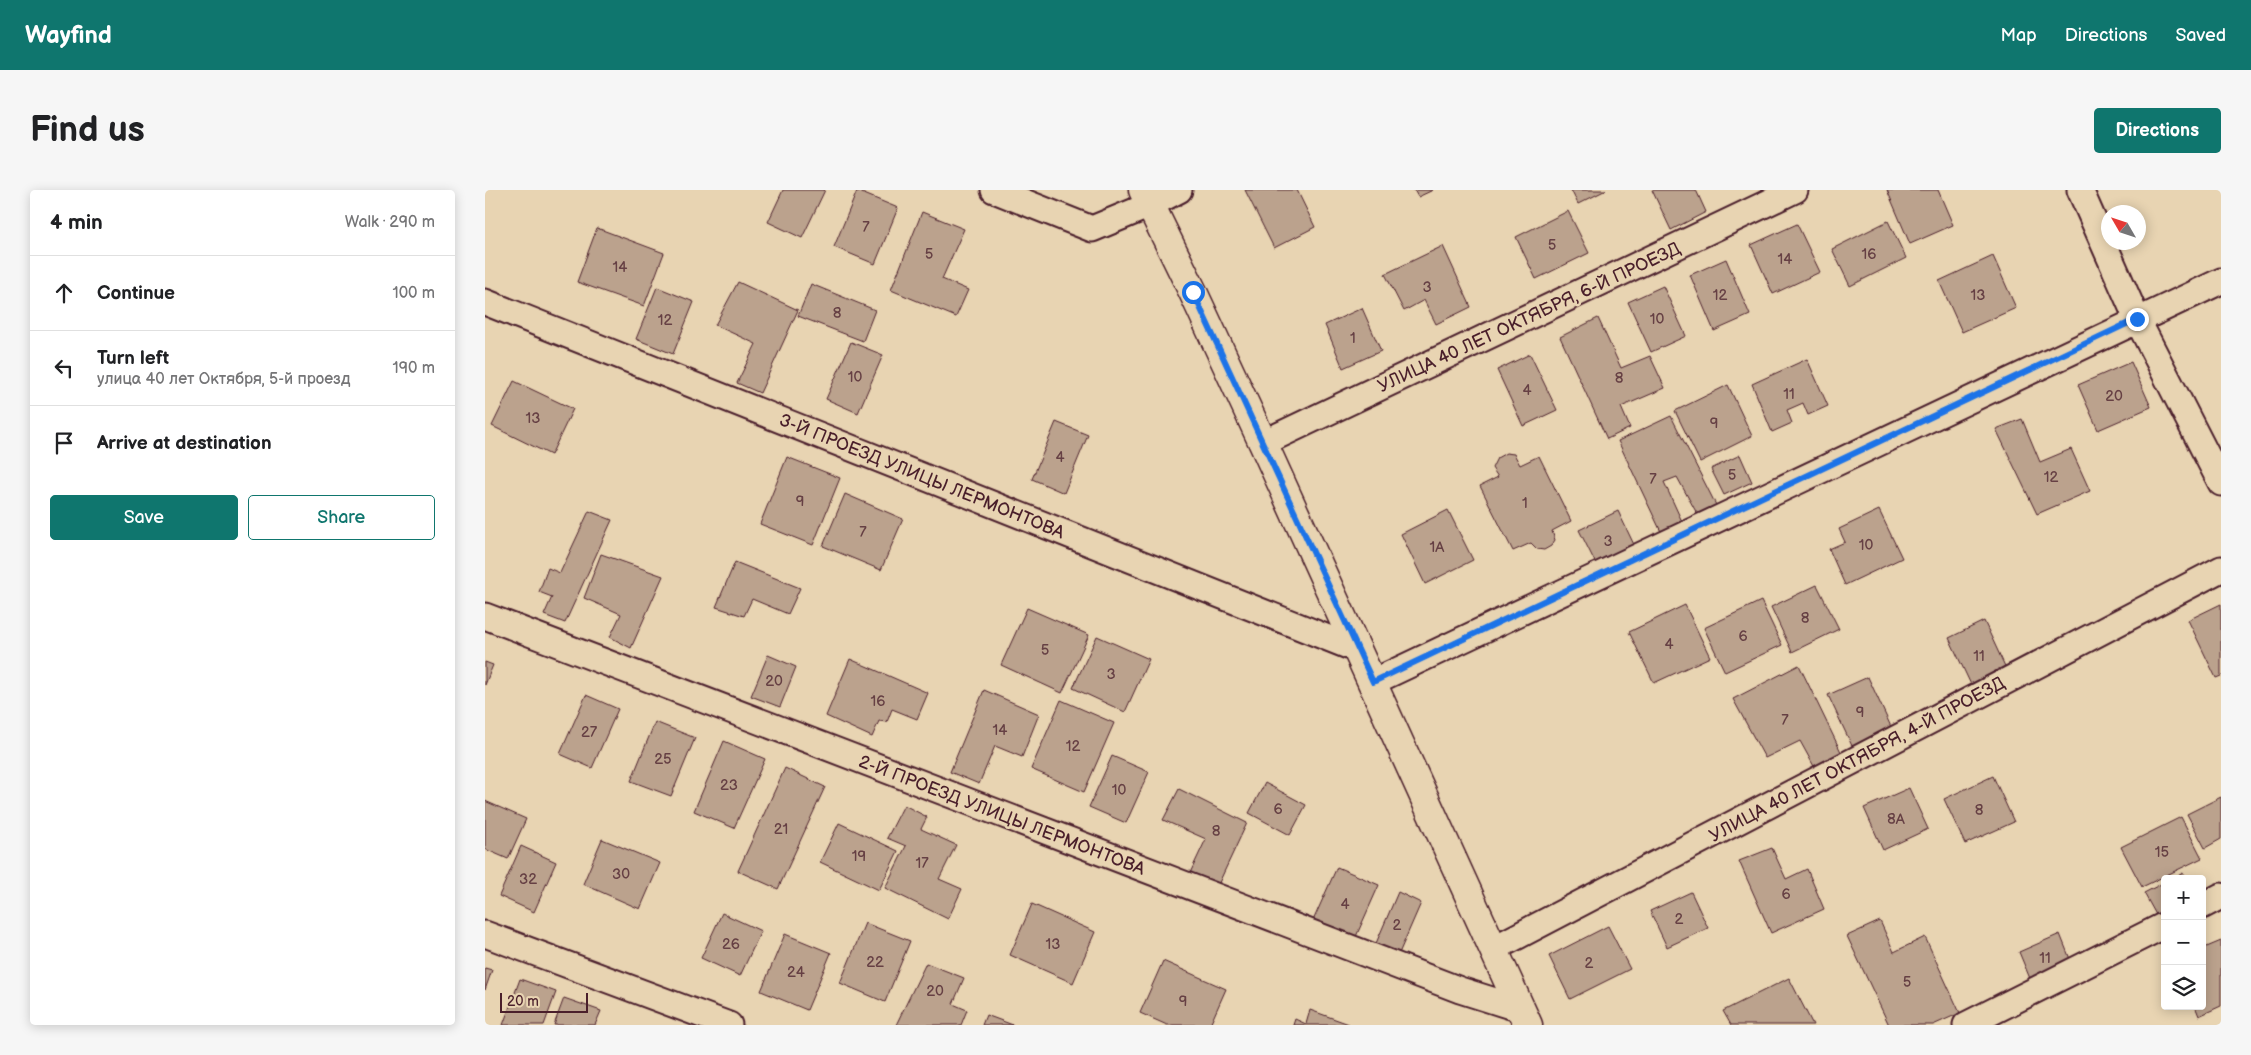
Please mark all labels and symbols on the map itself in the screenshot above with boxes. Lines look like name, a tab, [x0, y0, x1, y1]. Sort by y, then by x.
north arrow	[2101, 205, 2146, 250]
house number: 7	[862, 218, 870, 237]
house number: 5	[1548, 236, 1556, 255]
street label: УЛИЦА 40 ЛЕТ ОКТЯБРЯ, 6-Й ПРОЕЗД	[1374, 237, 1684, 397]
house number: 5	[925, 245, 933, 264]
house number: 16	[1862, 245, 1876, 264]
house number: 14	[1778, 250, 1792, 269]
house number: 14	[613, 258, 627, 277]
house number: 3	[1422, 278, 1432, 297]
route start	[1182, 281, 1205, 304]
house number: 12	[1713, 286, 1727, 305]
house number: 13	[1970, 286, 1986, 305]
house number: 8	[833, 304, 842, 323]
route end	[2126, 308, 2149, 331]
house number: 10	[1650, 310, 1664, 329]
house number: 12	[658, 311, 672, 330]
house number: 1	[1350, 329, 1356, 348]
house number: 10	[848, 368, 862, 387]
house number: 8	[1615, 369, 1624, 388]
house number: 4	[1522, 381, 1532, 399]
house number: 11	[1783, 385, 1795, 404]
house number: 20	[2105, 387, 2123, 406]
house number: 13	[525, 409, 541, 428]
street label: 3-Й ПРОЕЗД УЛИЦЫ ЛЕРМОНТОВА	[776, 409, 1067, 543]
house number: 9	[1710, 414, 1718, 433]
house number: 4	[1055, 448, 1065, 467]
house number: 5	[1728, 466, 1736, 485]
house number: 12	[2044, 468, 2058, 487]
house number: 7	[1649, 470, 1657, 489]
house number: 9	[796, 492, 804, 511]
house number: 1	[1522, 494, 1528, 513]
house number: 7	[859, 523, 867, 542]
house number: 3	[1603, 532, 1613, 551]
house number: 10	[1859, 536, 1873, 555]
house number: 1А	[1430, 538, 1445, 557]
house number: 8	[1801, 609, 1810, 628]
house number: 6	[1738, 627, 1748, 646]
house number: 4	[1664, 635, 1674, 654]
house number: 5	[1041, 641, 1049, 660]
house number: 11	[1973, 647, 1985, 666]
house number: 3	[1106, 665, 1116, 684]
house number: 20	[765, 672, 783, 691]
street label: УЛИЦА 40 ЛЕТ ОКТЯБРЯ, 4-Й ПРОЕЗД	[1706, 672, 2009, 847]
house number: 16	[871, 692, 885, 711]
house number: 9	[1856, 703, 1864, 722]
house number: 7	[1781, 711, 1789, 730]
house number: 14	[993, 721, 1007, 740]
house number: 27	[581, 723, 598, 742]
house number: 12	[1066, 737, 1080, 756]
house number: 25	[654, 750, 672, 769]
street label: 2-Й ПРОЕЗД УЛИЦЫ ЛЕРМОНТОВА	[856, 751, 1148, 880]
house number: 23	[720, 776, 738, 795]
house number: 10	[1112, 781, 1126, 800]
house number: 6	[1273, 800, 1283, 819]
house number: 8	[1975, 801, 1984, 820]
house number: 8А	[1887, 810, 1906, 829]
house number: 21	[774, 820, 788, 839]
house number: 8	[1212, 822, 1221, 841]
house number: 15	[2155, 843, 2169, 862]
house number: 19	[852, 847, 866, 866]
house number: 17	[915, 854, 929, 873]
house number: 30	[612, 865, 630, 884]
house number: 32	[519, 870, 537, 889]
house number: 6	[1781, 885, 1791, 904]
house number: 4	[1340, 895, 1350, 914]
house number: 2	[1675, 910, 1684, 929]
house number: 2	[1393, 916, 1402, 935]
house number: 26	[722, 935, 740, 954]
house number: 13	[1045, 935, 1061, 954]
house number: 11	[2039, 949, 2051, 968]
house number: 22	[866, 953, 884, 972]
house number: 2	[1585, 954, 1594, 973]
house number: 24	[787, 963, 805, 982]
house number: 5	[1903, 973, 1911, 992]
house number: 20	[926, 982, 944, 1001]
scale bar	[500, 990, 587, 1013]
house number: 9	[1179, 992, 1187, 1011]

